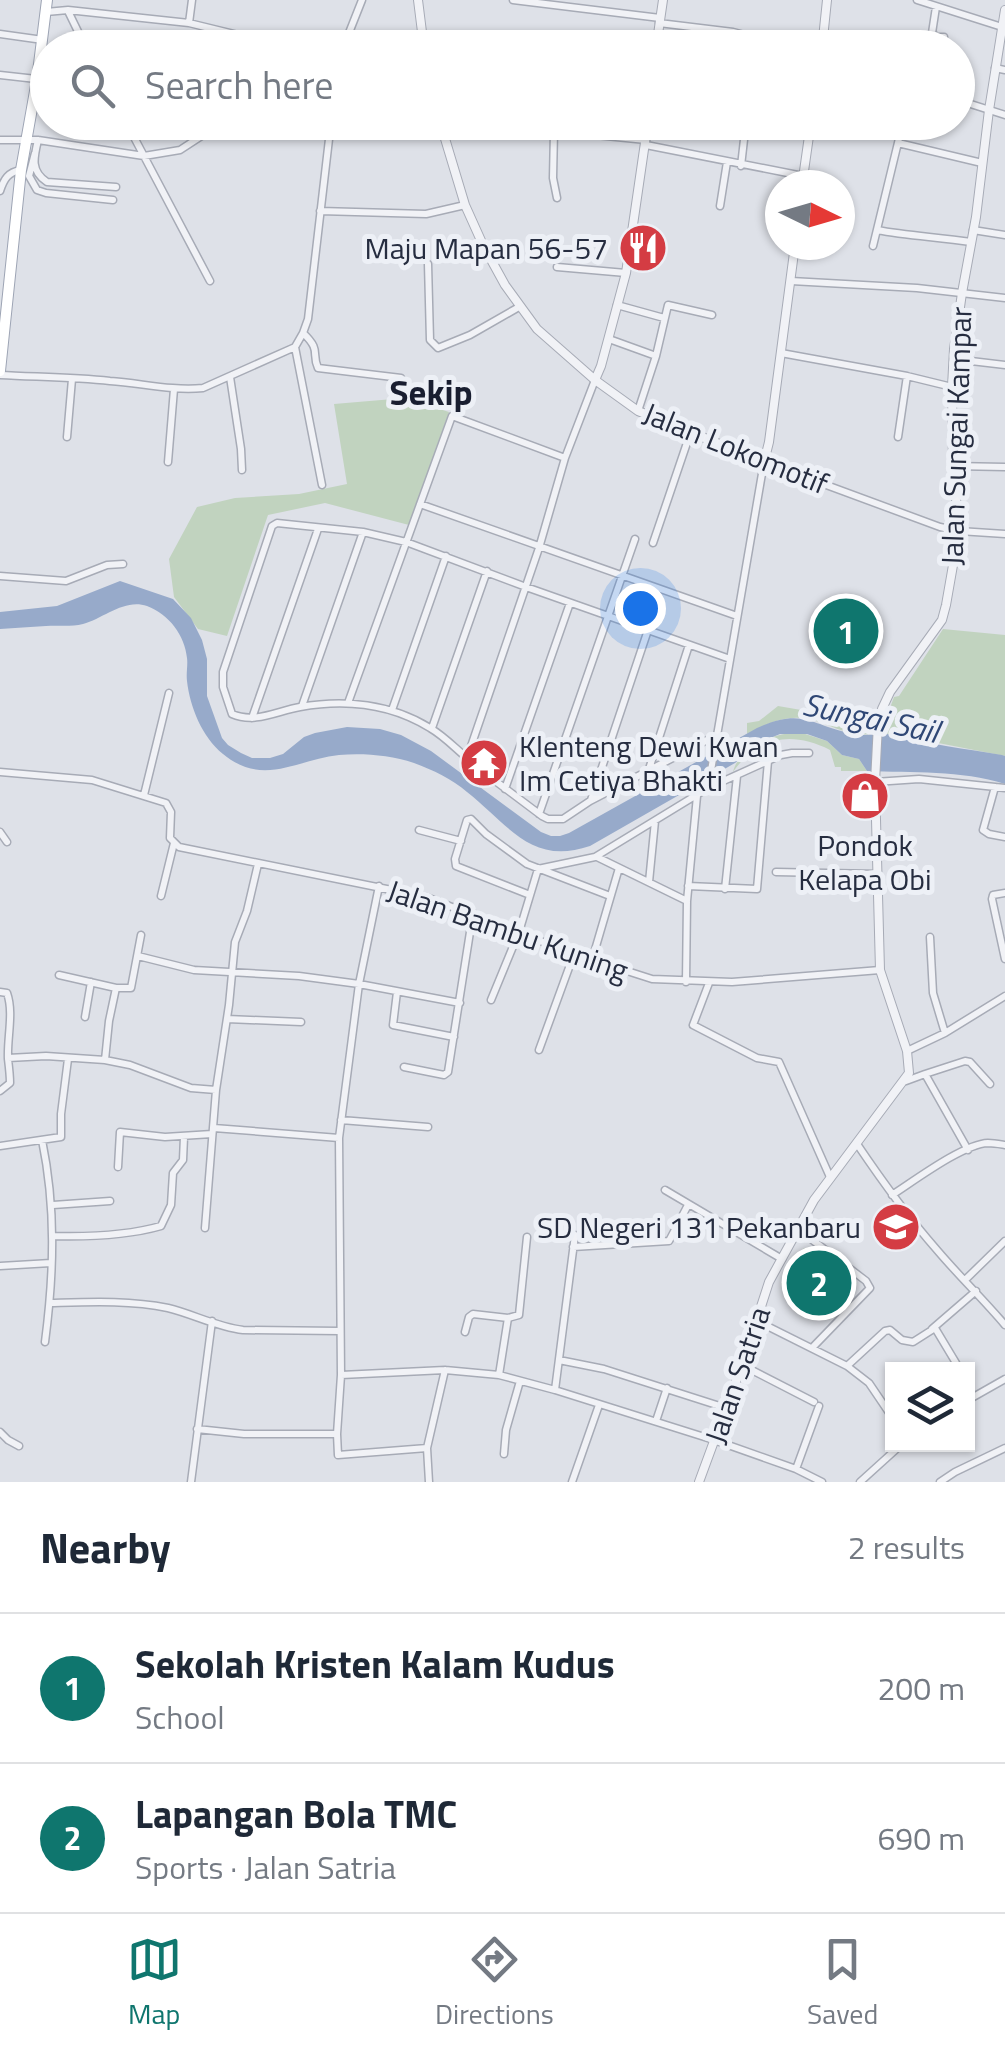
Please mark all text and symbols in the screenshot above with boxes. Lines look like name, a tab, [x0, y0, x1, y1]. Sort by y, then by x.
search box	[30, 30, 975, 140]
text: Search here	[145, 56, 333, 114]
icon: search	[65, 58, 120, 113]
north arrow	[765, 170, 855, 260]
restaurant icon: Maju Mapan 56-57	[617, 222, 669, 274]
place label: Maju Mapan 56-57	[365, 225, 608, 271]
street label: Jalan Sungai Kampar	[928, 306, 984, 566]
district label: Sekip	[390, 365, 473, 419]
street label: Jalan Lokomotif	[636, 390, 836, 506]
your location	[615, 583, 666, 634]
pin: 1	[814, 594, 878, 668]
water label: Sungai Sail	[799, 679, 946, 755]
place label: Klenteng Dewi Kwan Im Cetiya Bhakti	[519, 723, 779, 803]
temple icon: Klenteng Dewi Kwan Im Cetiya Bhakti	[458, 737, 510, 789]
shop icon: Pondok Kelapa Obi	[839, 770, 891, 822]
place label: Pondok Kelapa Obi	[798, 822, 932, 902]
street label: Jalan Bambu Kuning	[381, 867, 635, 993]
school or university icon: SD Negeri 131 Pekanbaru	[870, 1201, 922, 1253]
place label: SD Negeri 131 Pekanbaru	[537, 1204, 861, 1250]
pin: 2	[786, 1246, 852, 1320]
street label: Jalan Satria	[692, 1300, 782, 1450]
map controls	[885, 1362, 975, 1452]
button: layers	[885, 1362, 975, 1452]
text: Nearby	[40, 1515, 171, 1579]
text: 2 results	[848, 1523, 965, 1571]
text: Sekolah Kristen Kalam Kudus	[135, 1635, 615, 1693]
text: 1	[64, 1664, 81, 1712]
text: 200 m	[877, 1664, 965, 1712]
text: School	[135, 1693, 225, 1741]
text: Lapangan Bola TMC	[135, 1785, 457, 1843]
text: 2	[64, 1814, 81, 1862]
text: 690 m	[877, 1814, 965, 1862]
text: Sports · Jalan Satria	[135, 1843, 396, 1891]
tab: Map	[127, 1932, 182, 2035]
tab: Directions	[435, 1932, 554, 2035]
tab: Saved	[807, 1932, 878, 2035]

